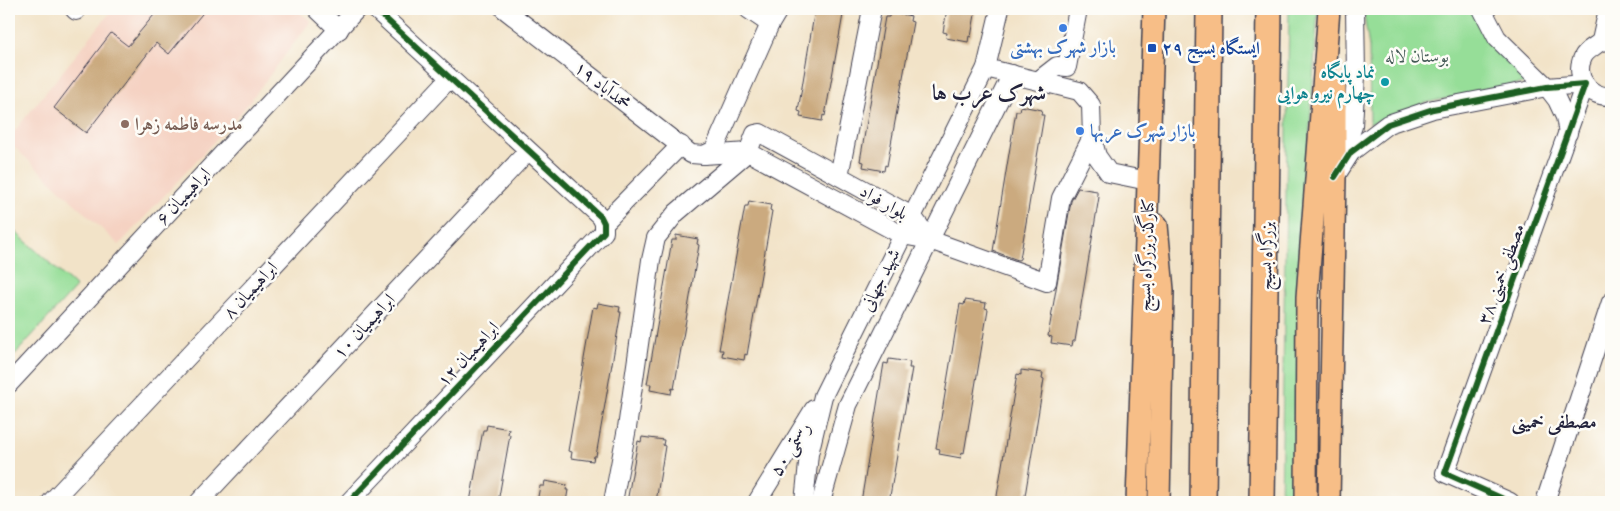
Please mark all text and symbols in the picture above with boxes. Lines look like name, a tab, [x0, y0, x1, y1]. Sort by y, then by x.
marker: بازار شهرک بهشتی	[1057, 22, 1069, 34]
place label: بازار شهرک بهشتی	[1010, 36, 1116, 60]
place label: ایستگاه بسیج ۲۹	[1162, 36, 1260, 64]
marker: ایستگاه بسیج ۲۹	[1146, 42, 1158, 54]
park label: بوستان لاله	[1385, 45, 1449, 68]
street label: محمدآباد ۱۹	[570, 56, 636, 115]
place label: نماد پایگاه چهارم نیرو هوایی	[1276, 60, 1375, 109]
marker: نماد پایگاه چهارم نیرو هوایی	[1379, 76, 1391, 88]
district label: شهرک عرب ها	[932, 79, 1046, 109]
place label: مدرسه فاطمه زهرا	[135, 113, 242, 136]
marker: مدرسه فاطمه زهرا	[119, 118, 131, 130]
place label: بازار شهرک عربها	[1090, 120, 1195, 144]
marker: بازار شهرک عربها	[1074, 125, 1086, 137]
street label: ابراهیمیان ۶	[151, 163, 216, 230]
street label: بلوار فواد	[855, 179, 912, 225]
street label: کنارگذربزرگراه بسیج	[1131, 198, 1164, 312]
street label: بزرگراه بسیج	[1253, 221, 1283, 291]
street label: مصطفی خمینی ۳۸	[1473, 221, 1531, 328]
street label: شهید جهانی	[855, 245, 906, 315]
street label: ابراهیمیان ۸	[218, 257, 283, 324]
street label: ابراهیمیان ۱۰	[328, 289, 400, 364]
street label: ابراهیمیان ۱۲	[432, 317, 504, 392]
district label: مصطفی خمینی	[1511, 410, 1597, 436]
street label: رستمی ۵۰	[765, 418, 816, 481]

